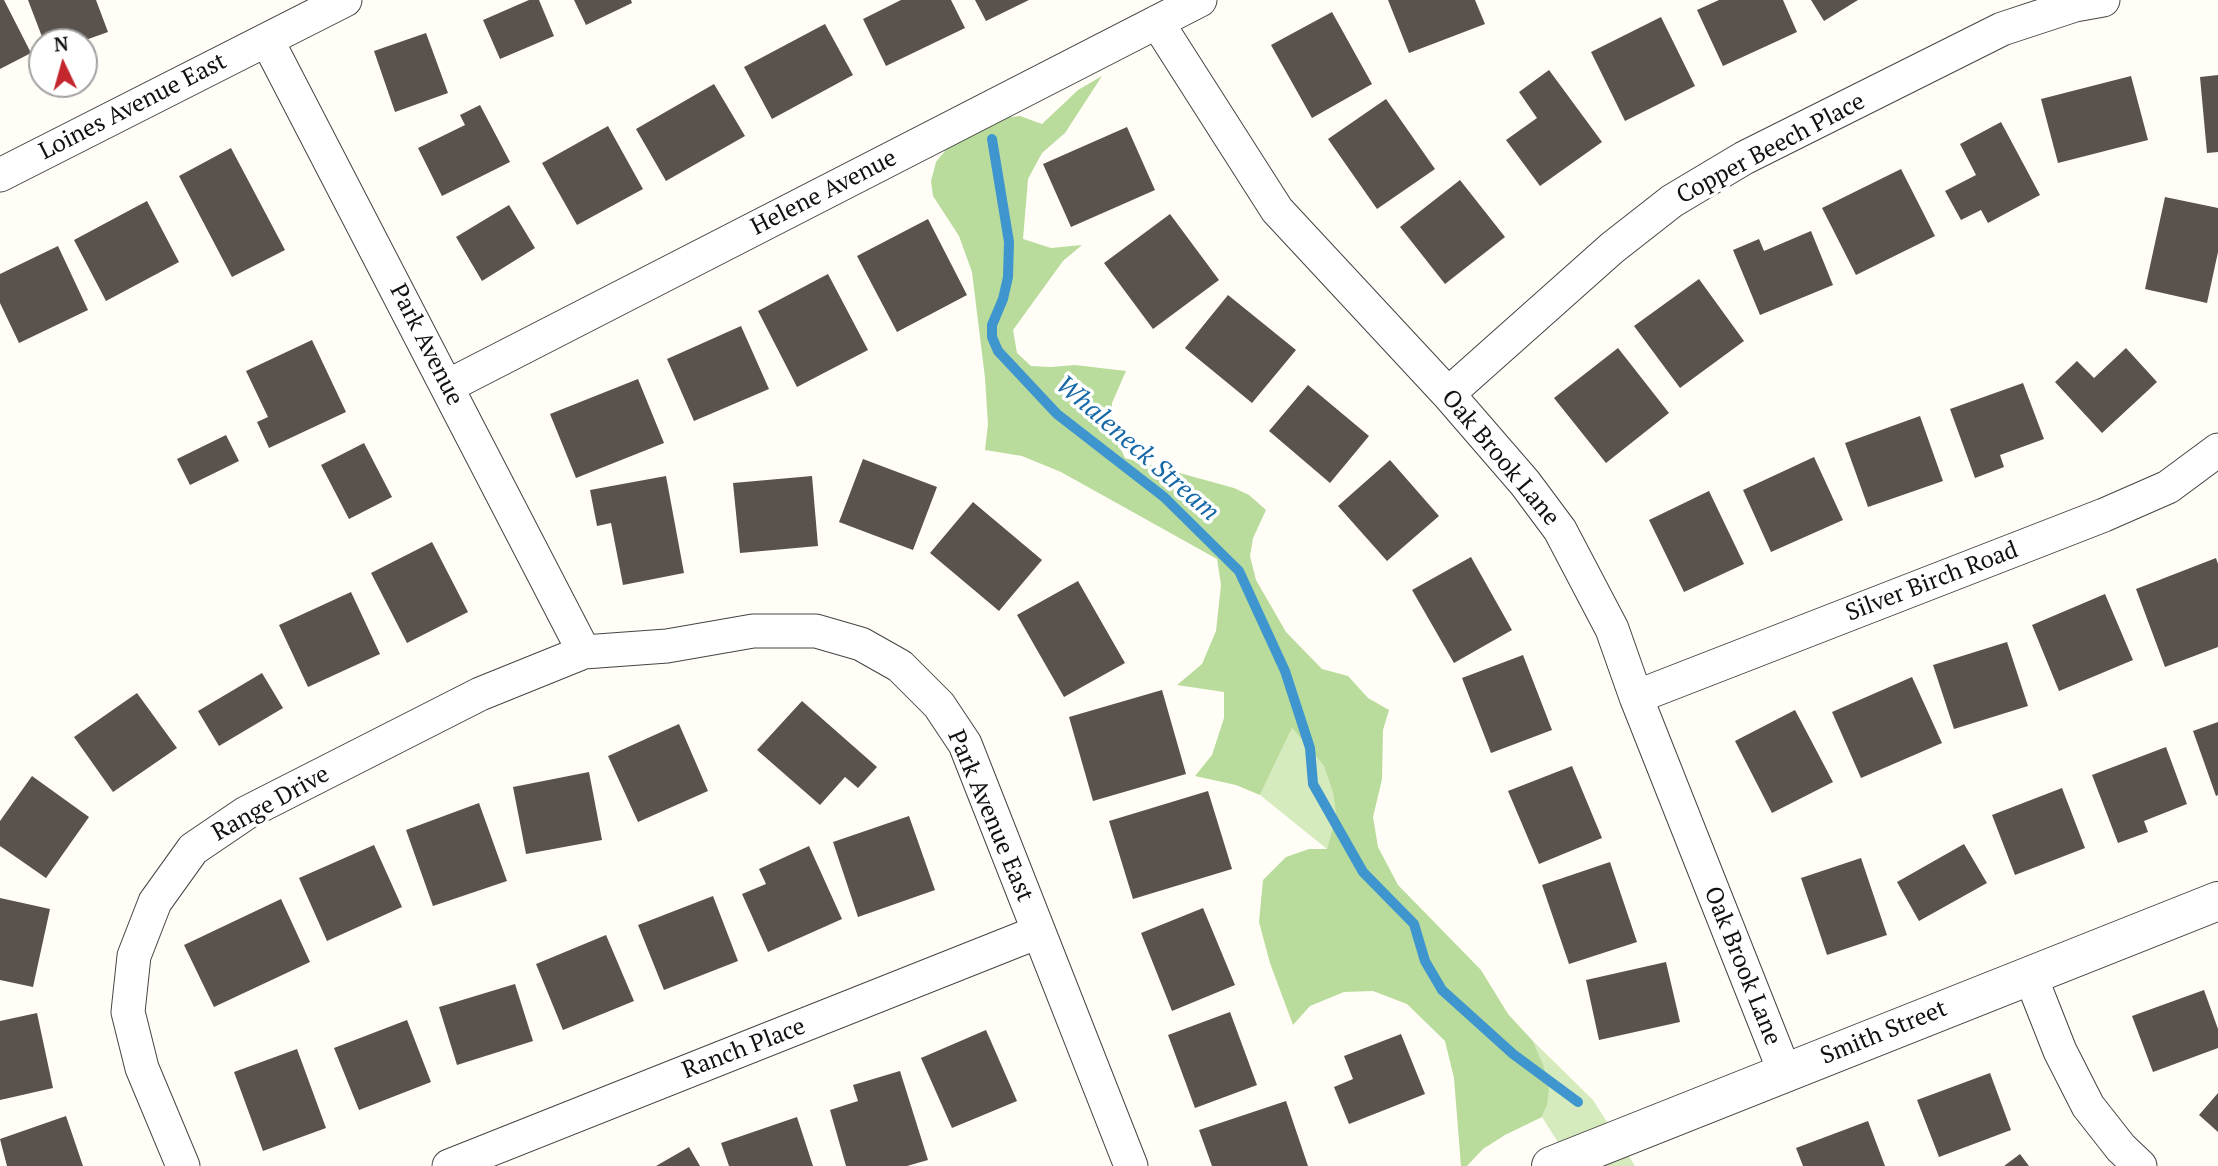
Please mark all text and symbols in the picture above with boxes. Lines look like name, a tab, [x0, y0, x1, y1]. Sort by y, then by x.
north arrow	[28, 28, 98, 98]
text: N	[53, 30, 70, 57]
street label: Loines Avenue East	[35, 47, 231, 167]
street label: Copper Beech Place	[1672, 87, 1870, 211]
street label: Helene Avenue	[746, 144, 902, 242]
street label: Park Avenue	[383, 279, 469, 411]
water label: Whaleneck Stream	[1049, 370, 1225, 528]
street label: Oak Brook Lane	[1435, 384, 1565, 532]
street label: Silver Birch Road	[1842, 536, 2022, 628]
street label: Park Avenue East	[941, 726, 1039, 906]
street label: Range Drive	[207, 760, 335, 848]
street label: Oak Brook Lane	[1697, 883, 1787, 1049]
street label: Smith Street	[1817, 995, 1951, 1071]
street label: Ranch Place	[679, 1012, 809, 1086]

